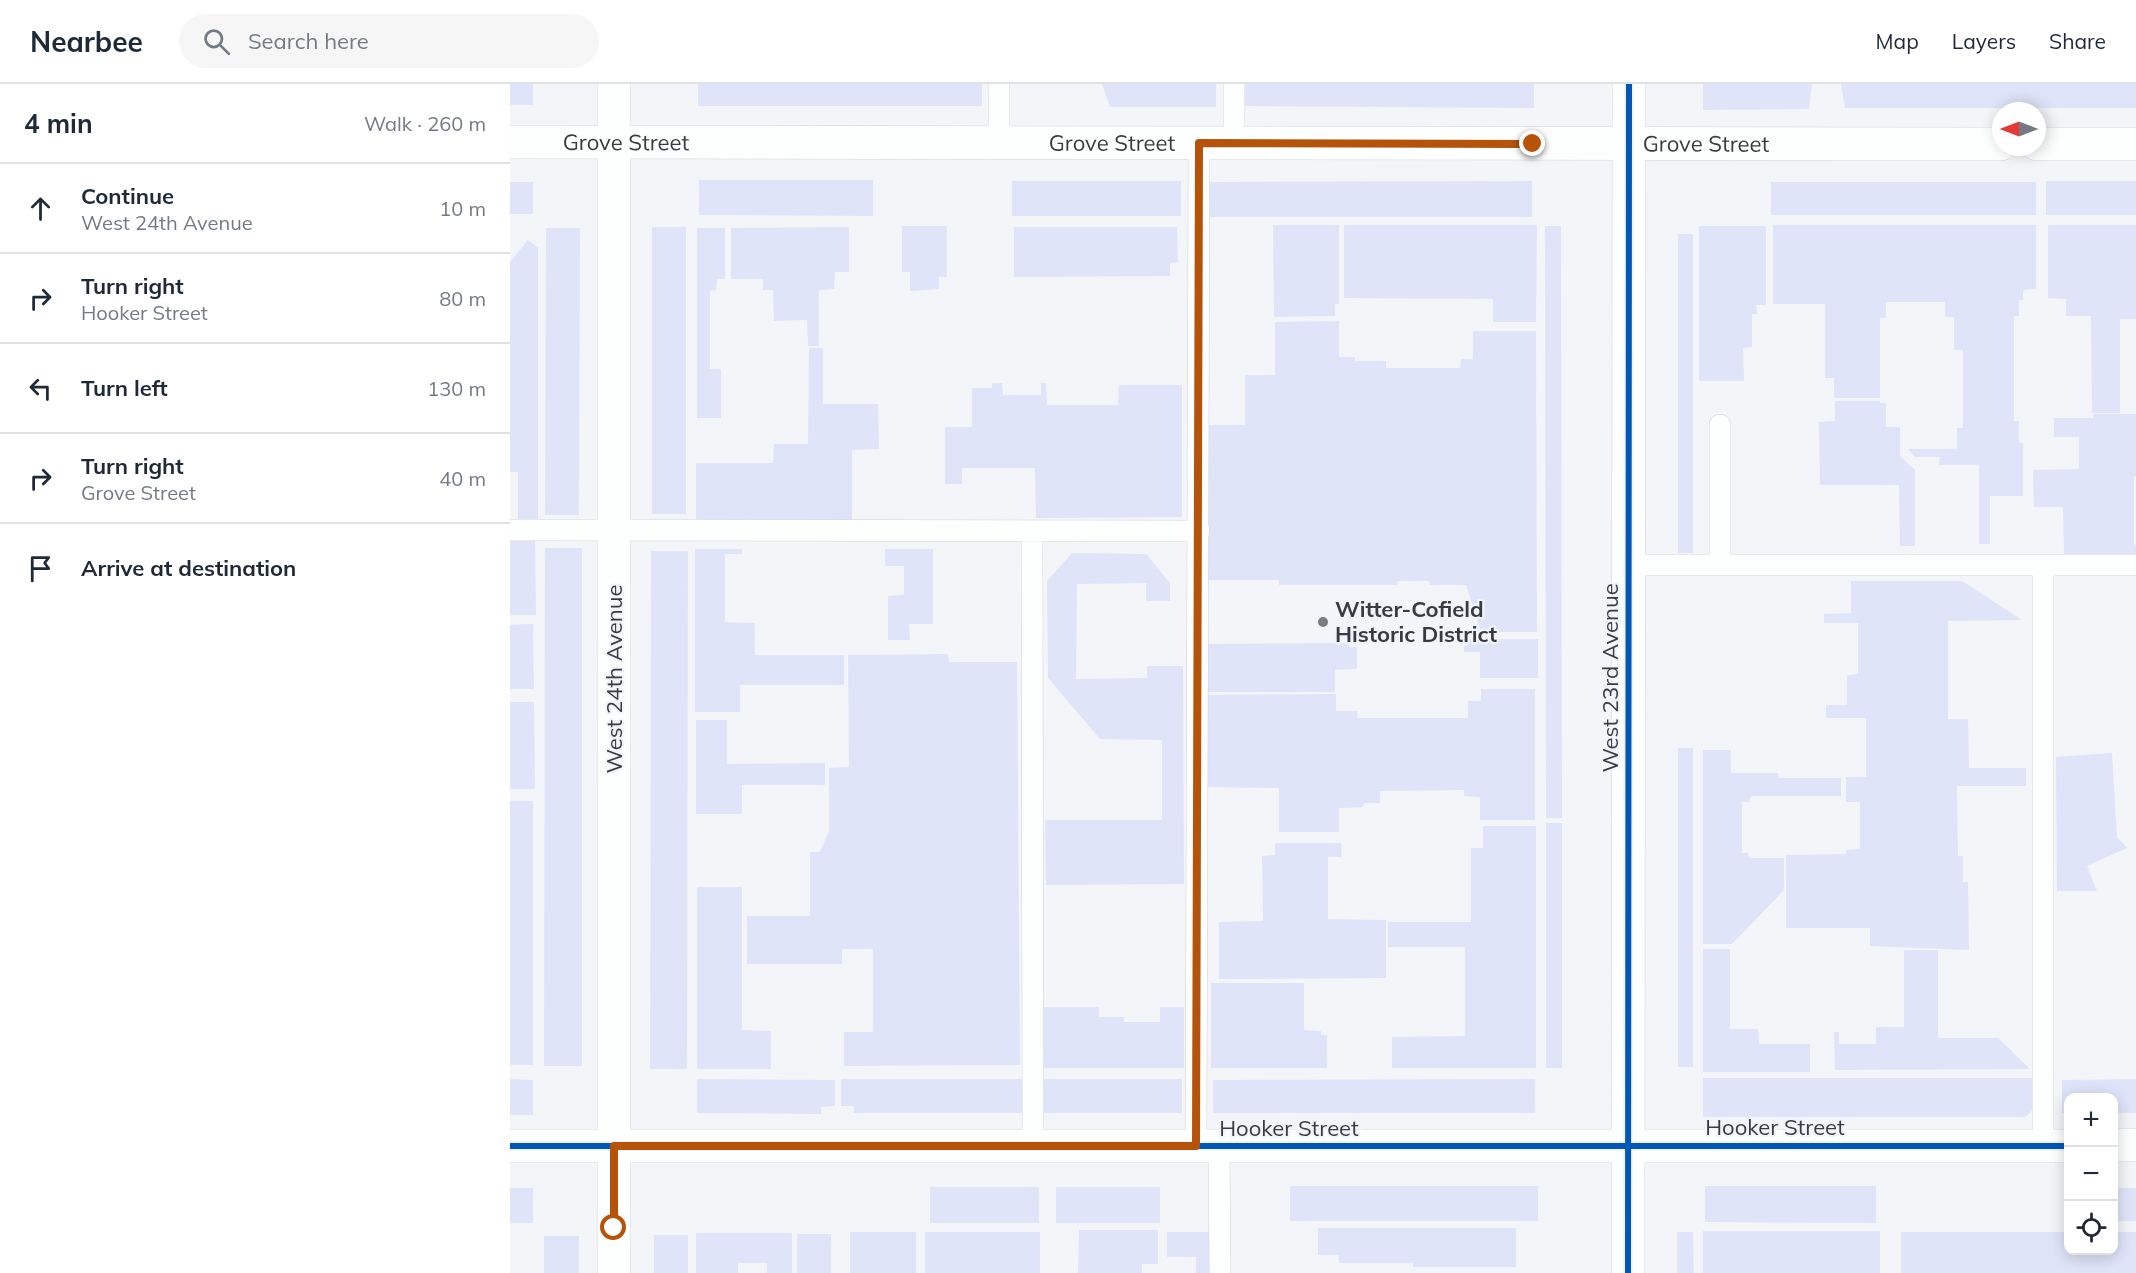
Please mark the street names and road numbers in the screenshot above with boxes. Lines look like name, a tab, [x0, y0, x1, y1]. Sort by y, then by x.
street label: Grove Street	[563, 128, 690, 156]
street label: Grove Street	[1049, 129, 1176, 157]
street label: Grove Street	[1643, 130, 1770, 158]
street label: West 23rd Avenue	[1596, 583, 1624, 773]
street label: West 24th Avenue	[600, 585, 628, 773]
street label: Hooker Street	[1705, 1113, 1845, 1141]
street label: Hooker Street	[1219, 1114, 1359, 1142]

